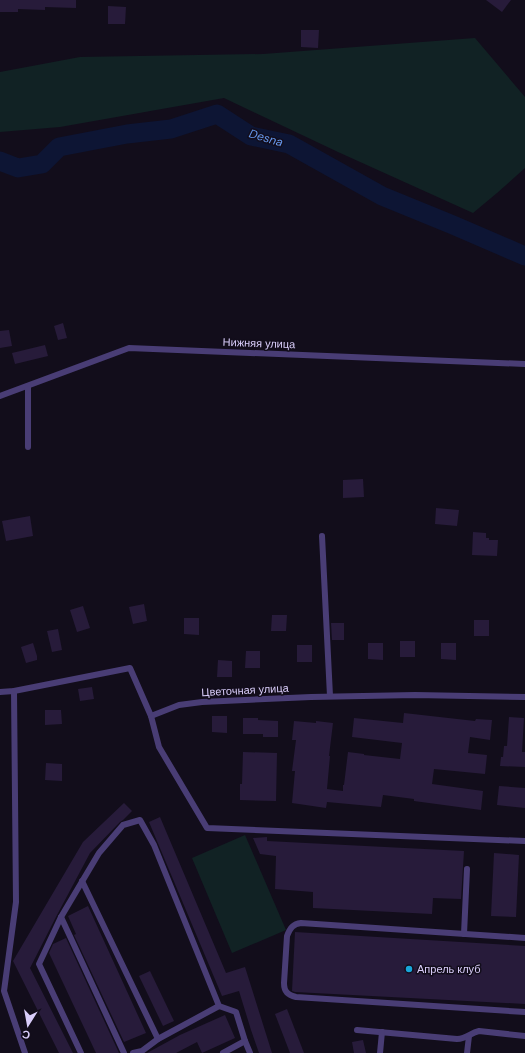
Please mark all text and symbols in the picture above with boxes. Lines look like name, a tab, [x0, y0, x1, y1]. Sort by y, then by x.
water label: Desna	[247, 126, 285, 151]
street label: Нижняя улица	[222, 335, 296, 351]
street label: Цветочная улица	[201, 681, 290, 699]
place label: Апрель клуб	[417, 962, 481, 976]
marker: Апрель клуб	[404, 964, 414, 974]
north arrow	[8, 1005, 48, 1045]
text: С	[21, 1027, 31, 1042]

